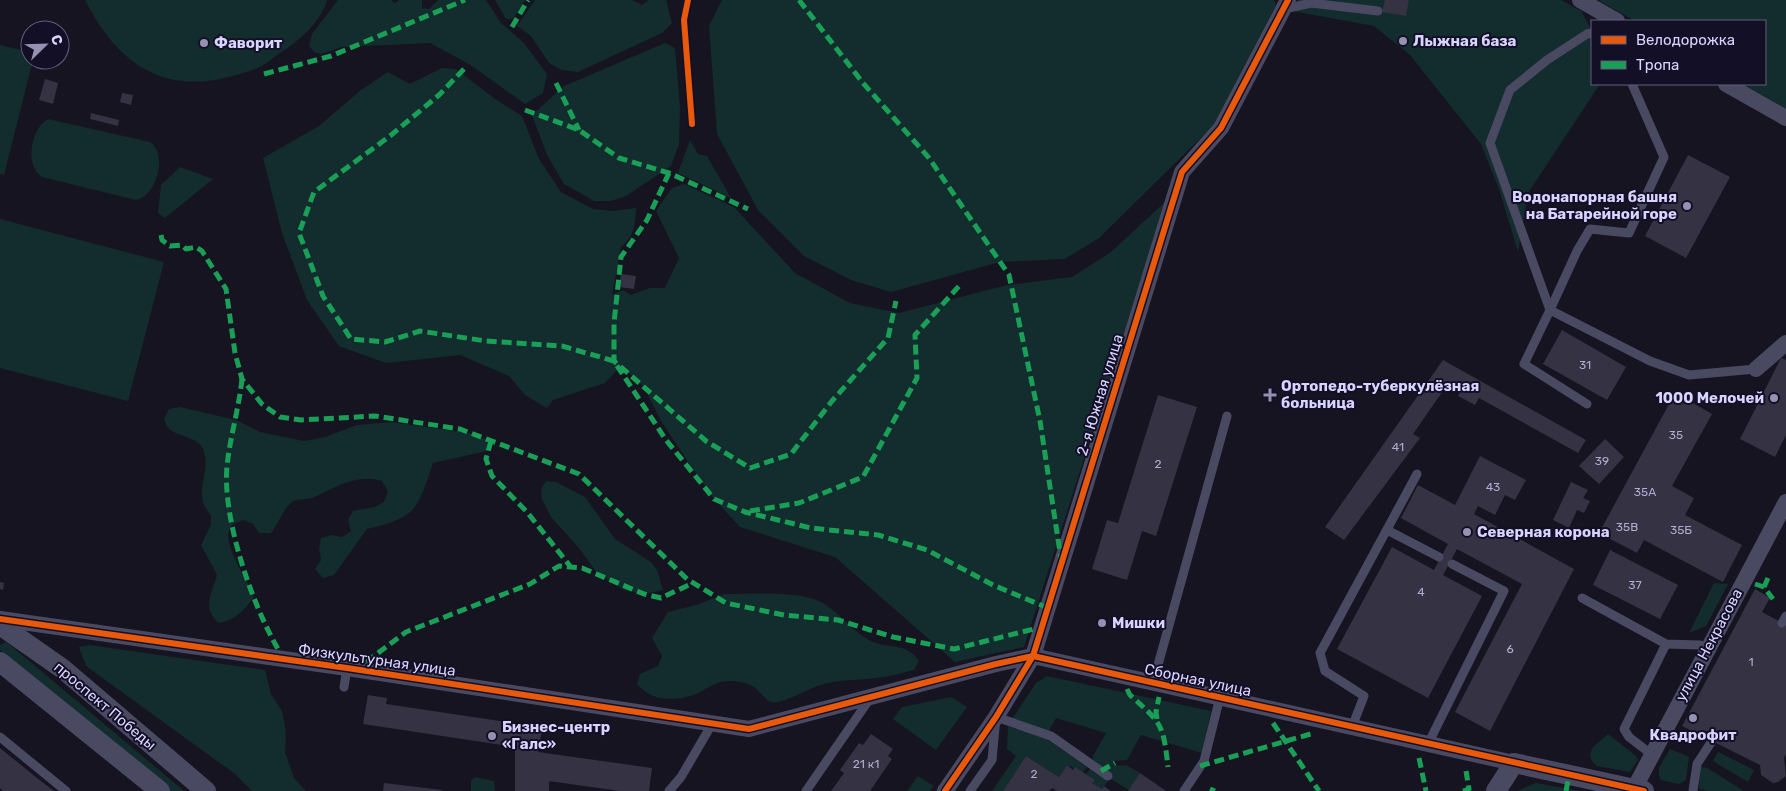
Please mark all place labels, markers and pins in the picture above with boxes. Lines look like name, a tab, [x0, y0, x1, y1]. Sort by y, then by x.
place label: Лыжная база	[1413, 32, 1517, 50]
place label: Фаворит	[214, 34, 283, 52]
marker: Лыжная база	[1397, 35, 1409, 47]
marker: Фаворит	[198, 37, 210, 49]
place label: Водонапорная башня на Батарейной горе	[1512, 188, 1677, 223]
marker: Водонапорная башня на Батарейной горе	[1681, 200, 1693, 212]
place label: Ортопедо-туберкулёзная больница	[1281, 377, 1479, 412]
marker: Ортопедо-туберкулёзная больница	[1263, 388, 1277, 402]
place label: 1000 Мелочей	[1655, 389, 1764, 407]
marker: 1000 Мелочей	[1768, 392, 1780, 404]
place label: Северная корона	[1477, 523, 1610, 541]
marker: Северная корона	[1461, 526, 1473, 538]
place label: Мишки	[1112, 614, 1165, 632]
marker: Мишки	[1096, 617, 1108, 629]
marker: Квадрофит	[1687, 712, 1699, 724]
place label: Бизнес-центр «Галс»	[502, 718, 610, 753]
place label: Квадрофит	[1650, 726, 1737, 744]
marker: Бизнес-центр «Галс»	[486, 730, 498, 742]

